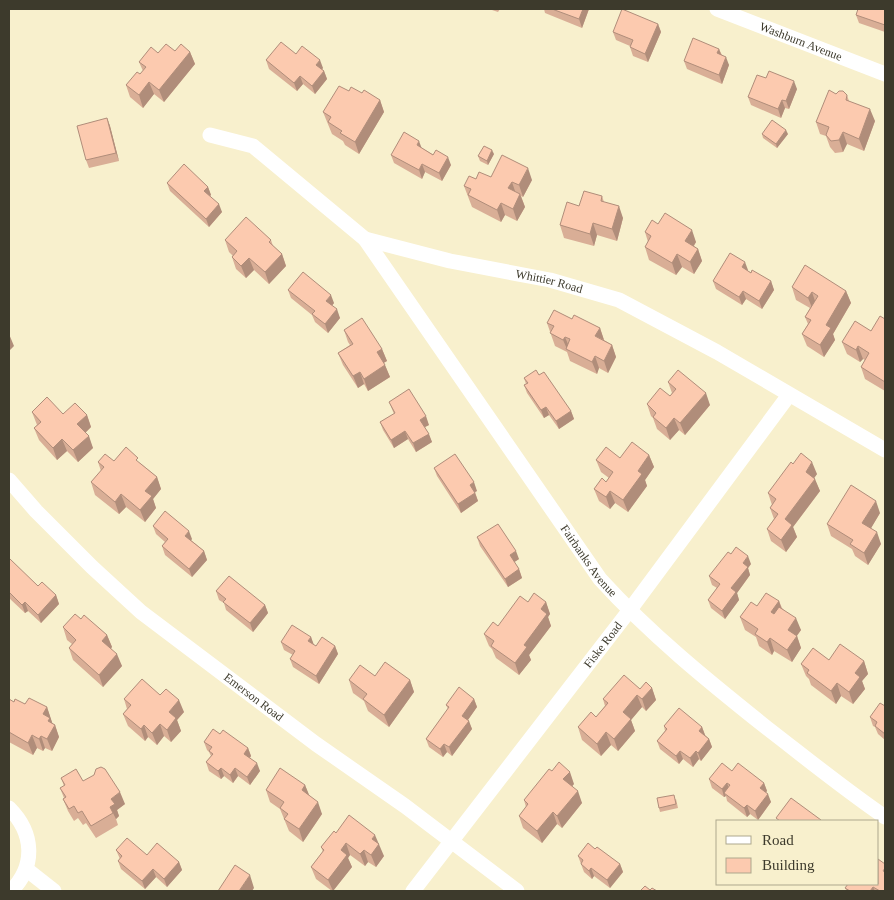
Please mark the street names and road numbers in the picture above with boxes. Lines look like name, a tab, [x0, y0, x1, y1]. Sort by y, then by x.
street label: Washburn Avenue	[758, 19, 844, 64]
street label: Whittier Road	[515, 267, 584, 296]
street label: Fairbanks Avenue	[558, 522, 620, 600]
street label: Fiske Road	[581, 619, 625, 671]
street label: Emerson Road	[221, 670, 286, 724]

